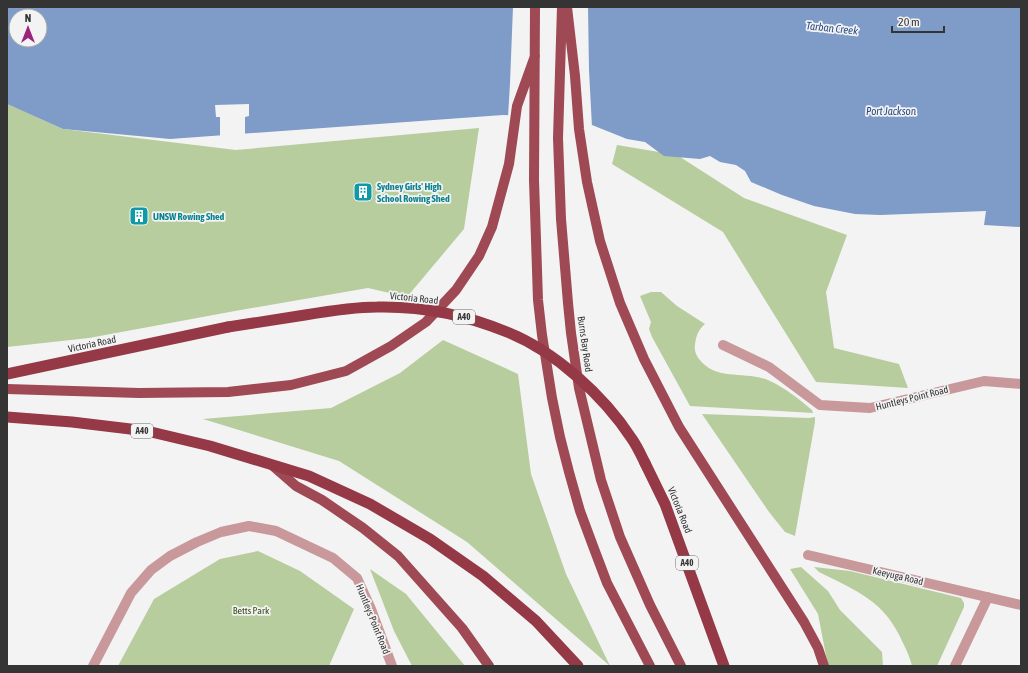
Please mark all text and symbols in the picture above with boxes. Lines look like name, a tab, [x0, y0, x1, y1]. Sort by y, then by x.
north arrow	[8, 8, 48, 48]
scale bar	[892, 8, 944, 34]
text: N	[25, 12, 31, 24]
text: 20 m	[898, 15, 920, 29]
water label: Tarban Creek	[805, 19, 859, 37]
water label: Port Jackson	[866, 105, 917, 117]
building icon: Sydney Girls' High School Rowing Shed	[352, 181, 374, 203]
place label: Sydney Girls' High School Rowing Shed	[377, 181, 450, 204]
building icon: UNSW Rowing Shed	[128, 205, 150, 227]
place label: UNSW Rowing Shed	[153, 211, 225, 222]
street label: Victoria Road	[389, 290, 439, 306]
road number: A40	[453, 310, 475, 324]
street label: Burns Bay Road	[576, 315, 594, 373]
street label: Victoria Road	[67, 334, 117, 354]
street label: Huntleys Point Road	[875, 384, 950, 412]
road number: A40	[131, 424, 153, 438]
street label: Victoria Road	[666, 485, 694, 535]
road number: A40	[676, 556, 698, 570]
street label: Keeyuga Road	[872, 565, 925, 587]
street label: Huntleys Point Road	[354, 582, 392, 656]
park label: Betts Park	[233, 605, 270, 616]

